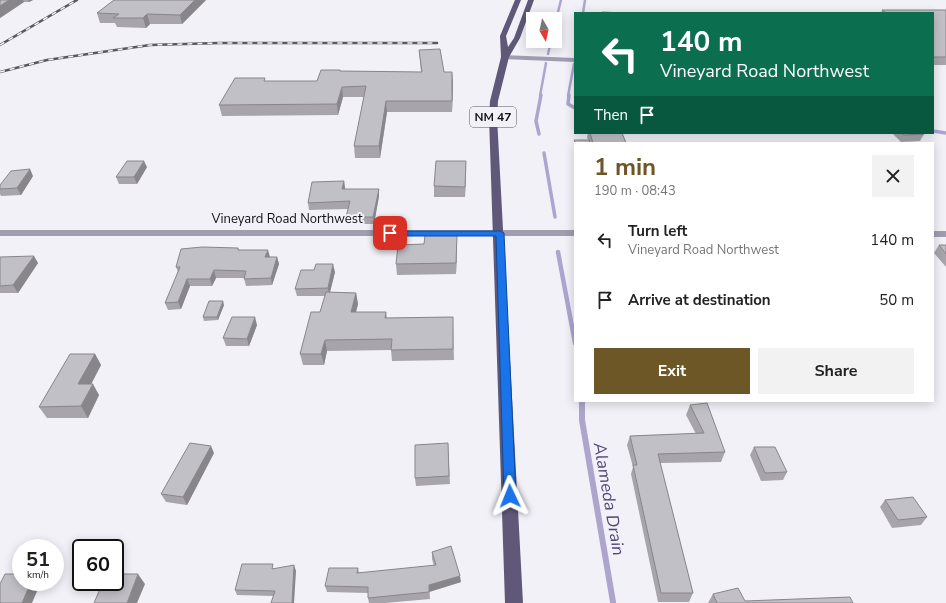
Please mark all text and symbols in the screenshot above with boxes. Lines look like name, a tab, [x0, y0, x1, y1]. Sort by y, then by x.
north arrow	[526, 12, 562, 48]
map controls	[526, 12, 562, 48]
text: 140 m	[660, 23, 743, 61]
icon: left	[594, 28, 646, 80]
text: Vineyard Road Northwest	[660, 59, 869, 83]
icon: arrive	[636, 104, 658, 126]
text: Then	[594, 105, 628, 125]
road number: NM 47	[470, 107, 516, 127]
text: 1 min	[594, 151, 656, 183]
button: close	[872, 155, 914, 197]
text: 190 m · 08:43	[594, 182, 676, 200]
street label: Vineyard Road Northwest	[211, 210, 363, 228]
pin	[373, 216, 407, 250]
text: Turn left	[628, 221, 687, 241]
icon: arrive	[379, 222, 401, 244]
icon: left	[594, 229, 616, 251]
text: 140 m	[870, 230, 914, 250]
text: Vineyard Road Northwest	[628, 241, 779, 259]
icon: arrive	[594, 289, 616, 311]
text: Arrive at destination	[628, 290, 771, 310]
text: 50 m	[879, 290, 914, 310]
button: Exit	[594, 348, 750, 394]
button: Share	[758, 348, 914, 394]
water label: Alameda Drain	[588, 440, 630, 557]
position arrow	[489, 475, 531, 517]
speed limit sign: 60	[72, 539, 124, 591]
text: 51	[26, 546, 50, 573]
text: km/h	[27, 568, 49, 582]

